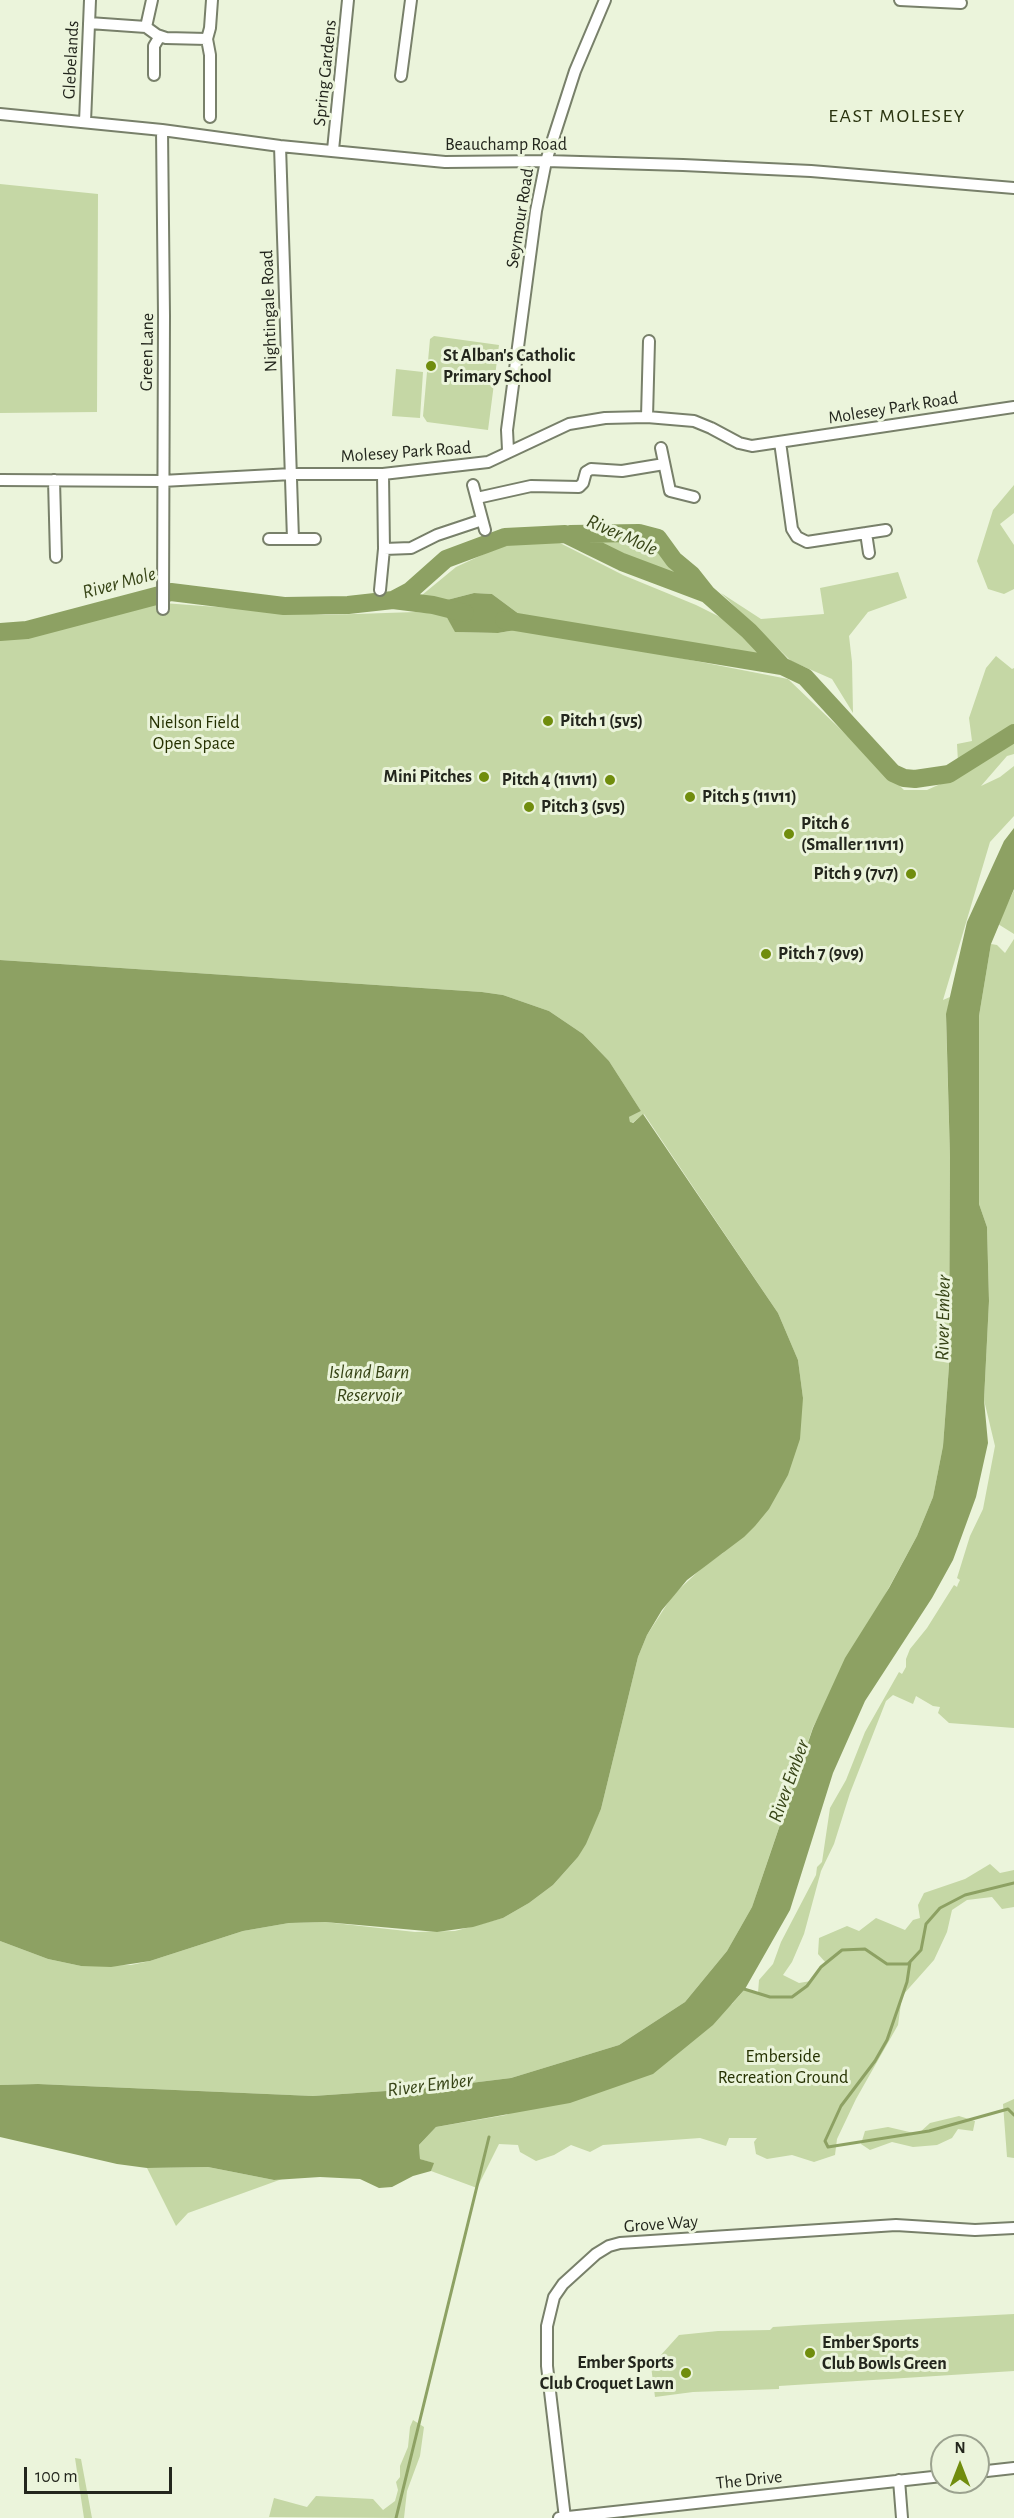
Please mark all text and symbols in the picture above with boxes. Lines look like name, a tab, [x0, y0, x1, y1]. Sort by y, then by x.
street label: Spring Gardens	[309, 19, 341, 127]
street label: Glebelands	[58, 20, 84, 100]
district label: EAST MOLESEY	[828, 104, 966, 128]
street label: Beauchamp Road	[445, 134, 567, 156]
street label: Seymour Road	[501, 166, 539, 270]
street label: Nightingale Road	[256, 249, 282, 373]
street label: Green Lane	[136, 313, 158, 391]
place label: St Alban's Catholic Primary School	[443, 345, 575, 388]
marker: St Alban's Catholic Primary School	[424, 359, 438, 373]
street label: Molesey Park Road	[827, 387, 959, 429]
street label: Molesey Park Road	[340, 437, 472, 467]
water label: River Mole	[583, 509, 661, 561]
water label: River Mole	[80, 562, 158, 604]
place label: Pitch 1 (5v5)	[560, 710, 643, 732]
park label: Nielson Field Open Space	[148, 712, 240, 754]
marker: Pitch 1 (5v5)	[541, 714, 555, 728]
place label: Mini Pitches	[384, 766, 472, 788]
place label: Pitch 4 (11v11)	[502, 769, 598, 791]
marker: Mini Pitches	[477, 770, 491, 784]
marker: Pitch 4 (11v11)	[603, 773, 617, 787]
place label: Pitch 5 (11v11)	[702, 786, 797, 808]
marker: Pitch 5 (11v11)	[683, 790, 697, 804]
place label: Pitch 3 (5v5)	[541, 796, 626, 818]
marker: Pitch 3 (5v5)	[522, 800, 536, 814]
place label: Pitch 6 (Smaller 11v11)	[801, 813, 905, 856]
marker: Pitch 6 (Smaller 11v11)	[782, 827, 796, 841]
place label: Pitch 9 (7v7)	[814, 863, 899, 885]
marker: Pitch 9 (7v7)	[904, 867, 918, 881]
place label: Pitch 7 (9v9)	[778, 943, 864, 965]
marker: Pitch 7 (9v9)	[759, 947, 773, 961]
water label: River Ember	[930, 1275, 956, 1361]
water label: Island Barn Reservoir	[329, 1360, 409, 1407]
water label: River Ember	[763, 1736, 815, 1826]
park label: Emberside Recreation Ground	[718, 2046, 848, 2088]
water label: River Ember	[386, 2068, 474, 2102]
street label: Grove Way	[623, 2211, 699, 2237]
place label: Ember Sports Club Bowls Green	[822, 2332, 947, 2374]
marker: Ember Sports Club Bowls Green	[803, 2346, 817, 2360]
place label: Ember Sports Club Croquet Lawn	[540, 2352, 674, 2394]
marker: Ember Sports Club Croquet Lawn	[679, 2366, 693, 2380]
north arrow	[930, 2434, 990, 2494]
text: N	[954, 2440, 966, 2456]
scale bar	[27, 2455, 176, 2493]
street label: The Drive	[715, 2466, 783, 2494]
text: 100 m	[35, 2468, 78, 2486]

